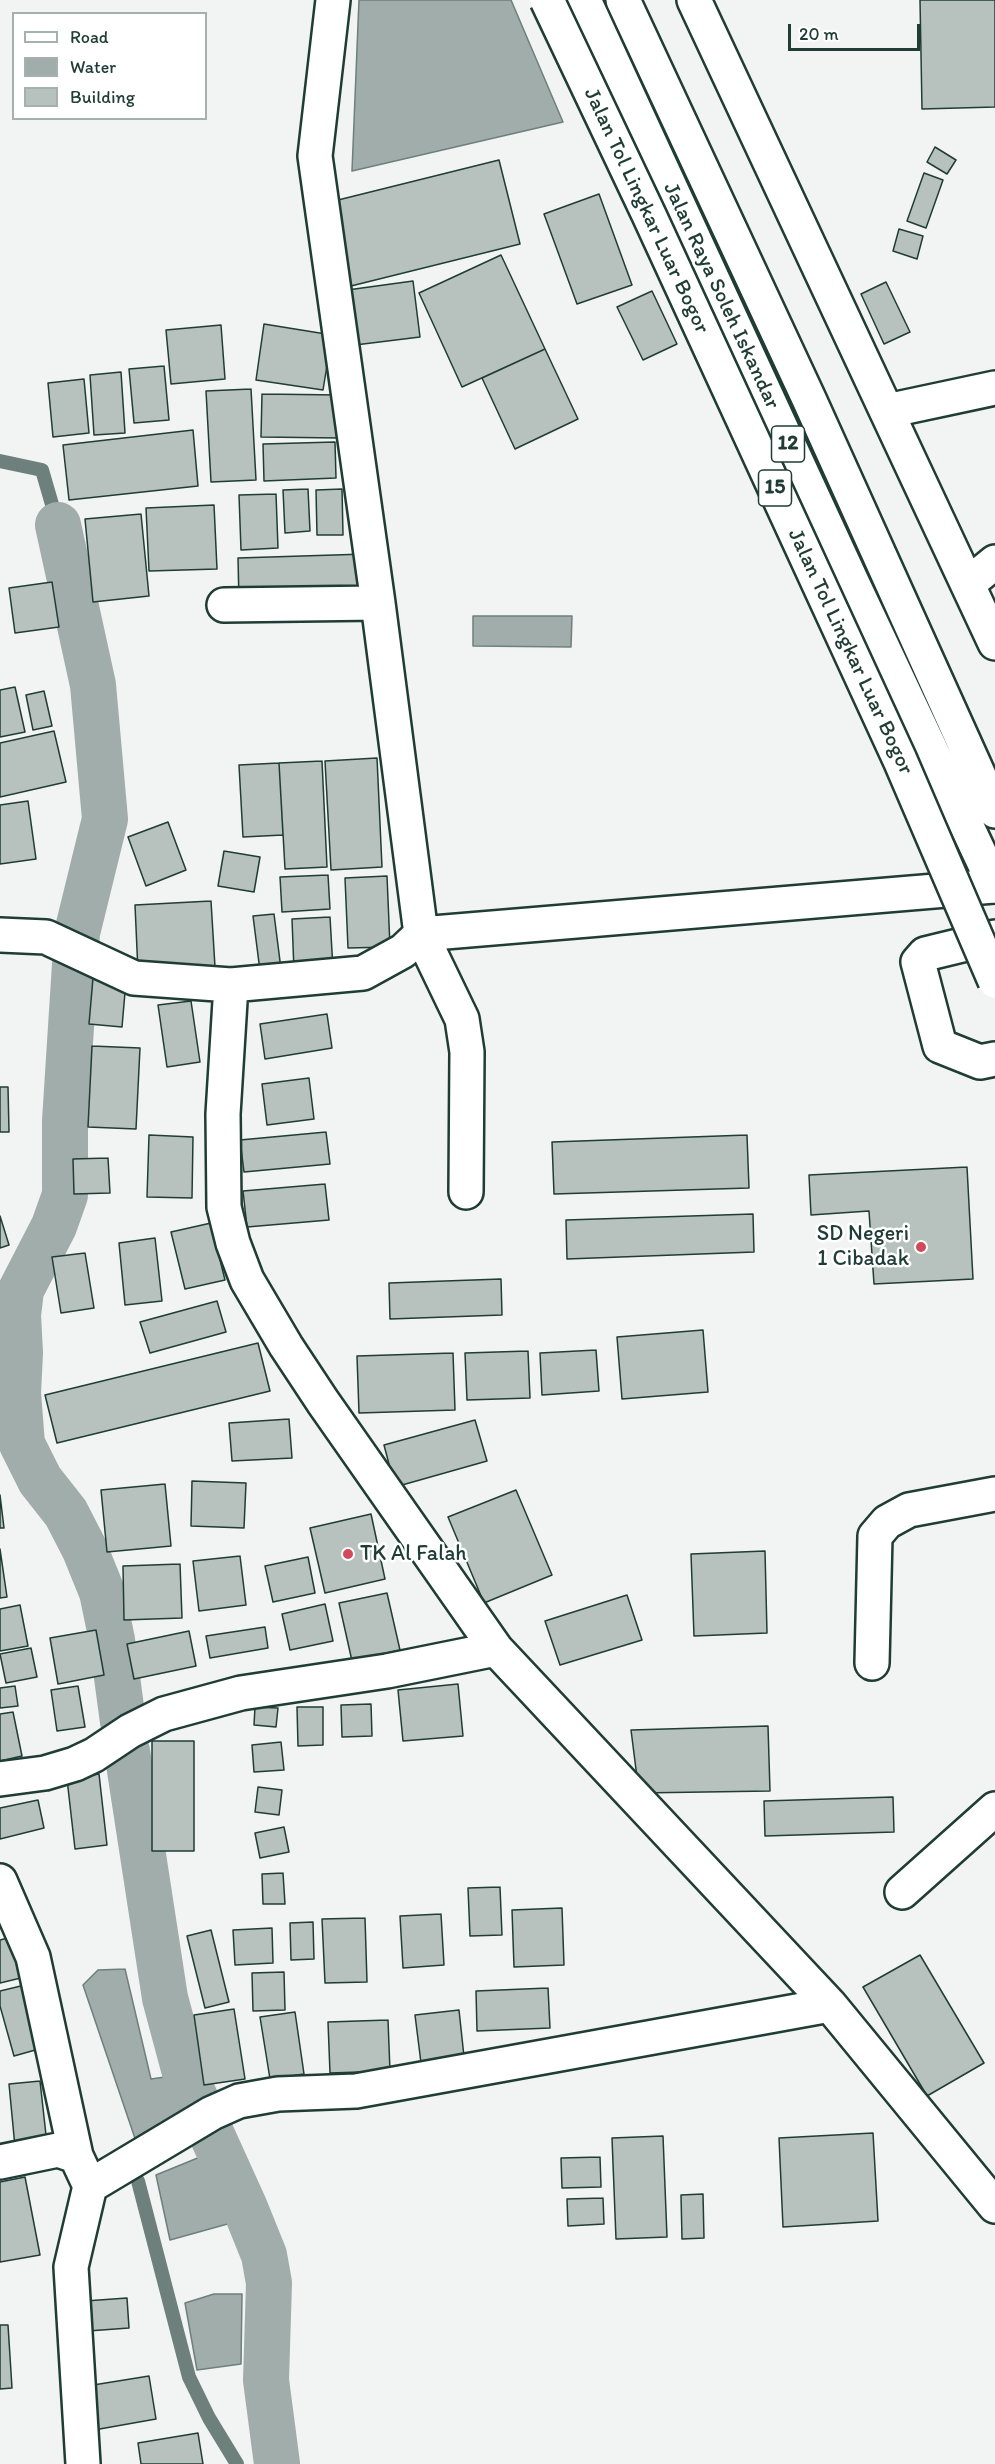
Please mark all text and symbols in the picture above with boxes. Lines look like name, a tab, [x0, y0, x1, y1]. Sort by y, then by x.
legend	[12, 12, 207, 120]
scale bar	[791, 12, 923, 50]
text: 20 m	[799, 23, 839, 45]
text: Road	[70, 26, 109, 48]
text: Water	[70, 56, 116, 78]
street label: Jalan Tol Lingkar Luar Bogor	[577, 84, 715, 338]
text: Building	[70, 86, 135, 108]
street label: Jalan Raya Soleh Iskandar	[657, 178, 785, 414]
road number: 12	[772, 426, 804, 462]
road number: 15	[758, 470, 792, 506]
street label: Jalan Tol Lingkar Luar Bogor	[781, 525, 919, 779]
place label: SD Negeri 1 Cibadak	[817, 1221, 909, 1272]
marker: SD Negeri 1 Cibadak	[914, 1240, 928, 1254]
place label: TK Al Falah	[360, 1541, 467, 1567]
marker: TK Al Falah	[341, 1547, 355, 1561]

